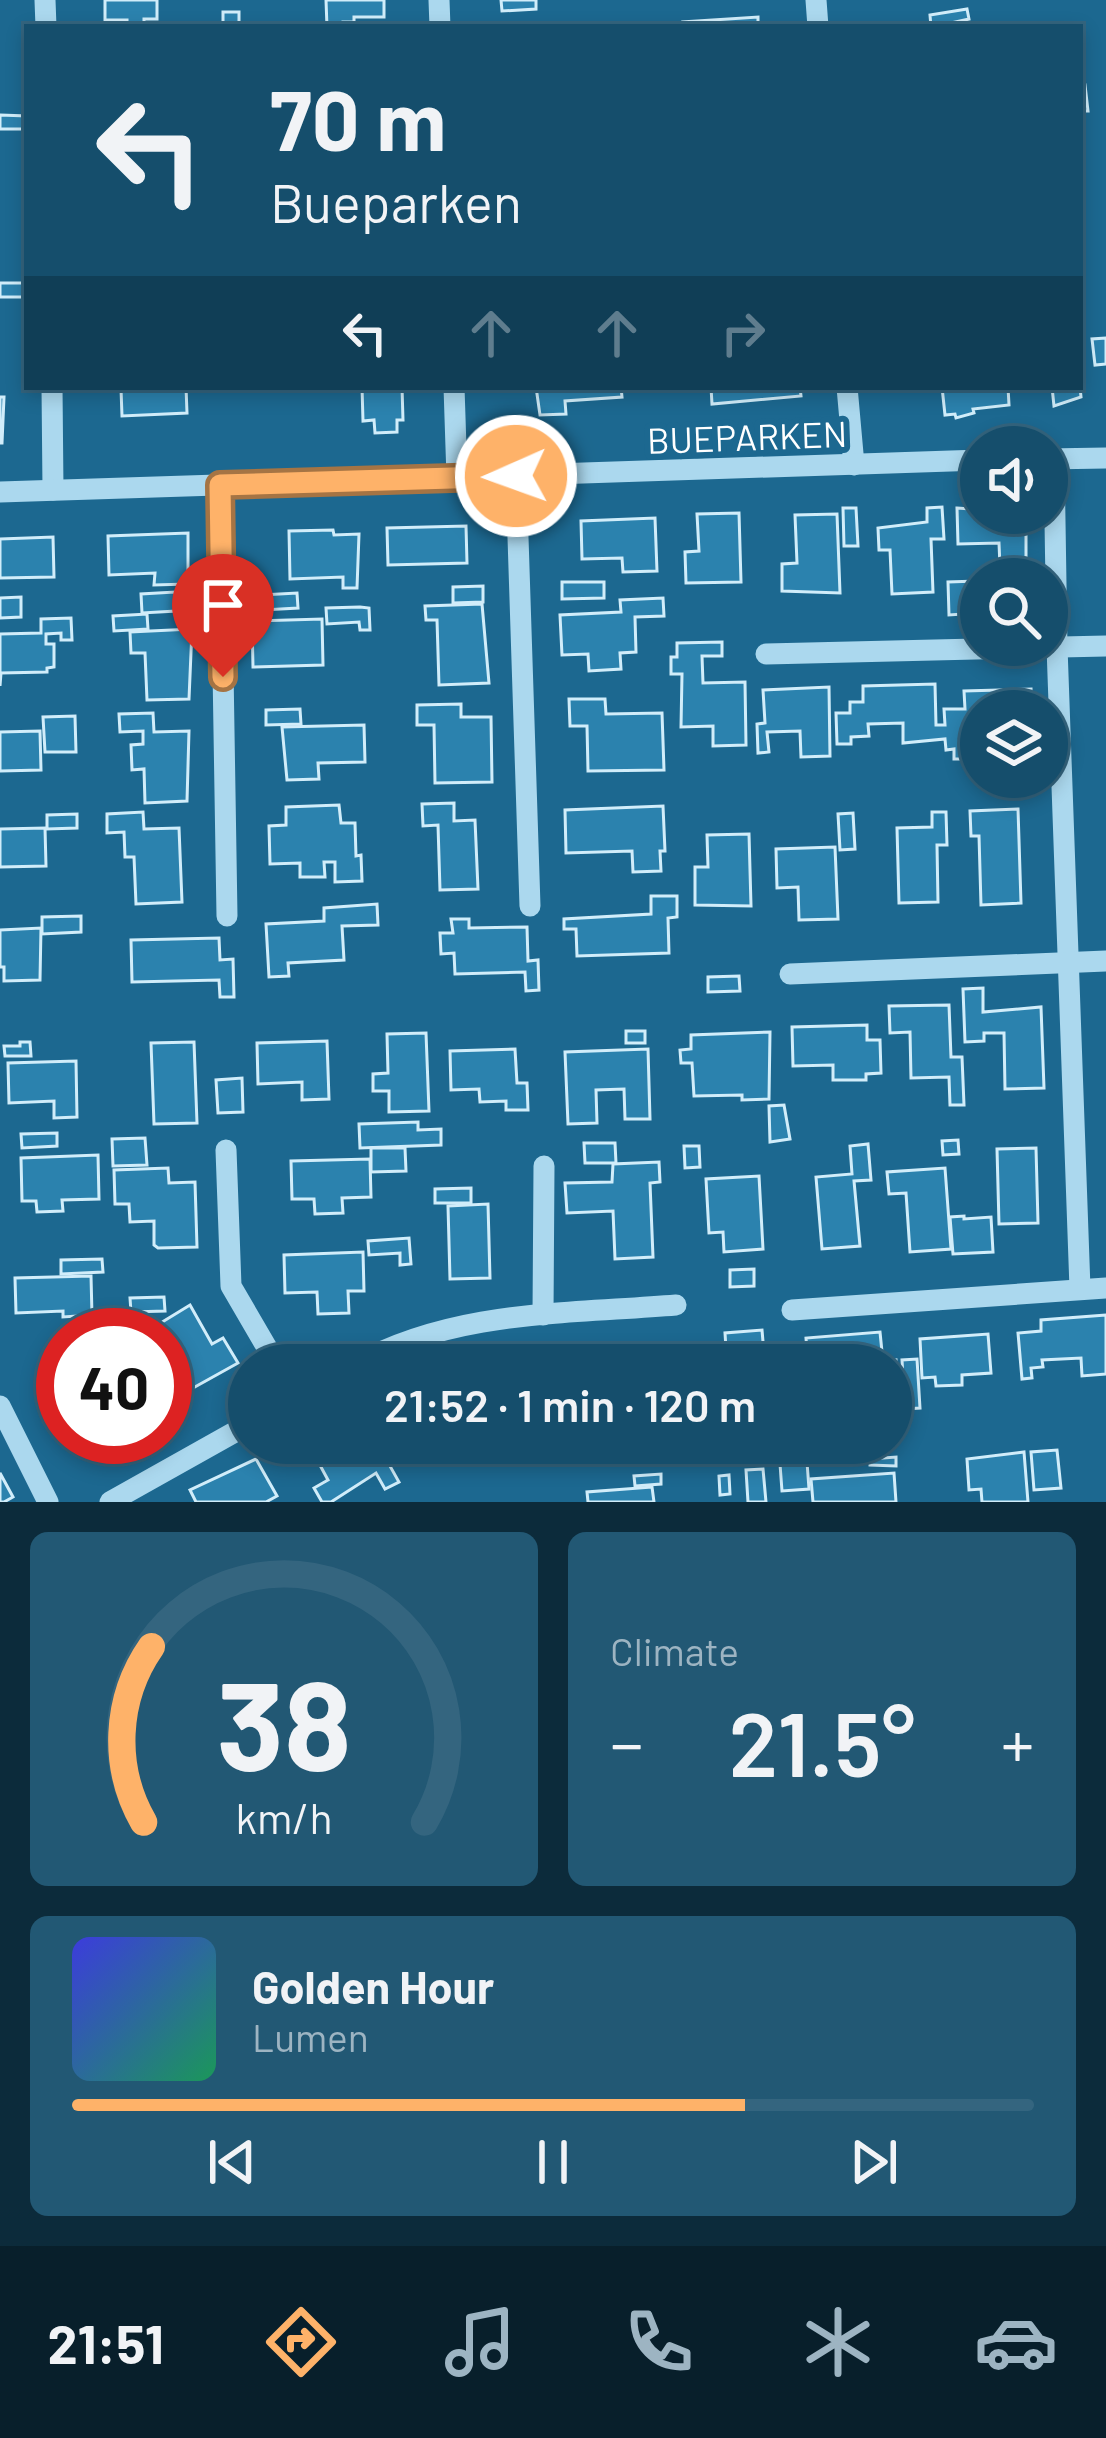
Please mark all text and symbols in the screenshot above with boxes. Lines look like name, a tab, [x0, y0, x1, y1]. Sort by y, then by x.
text: 70 m	[270, 67, 446, 168]
icon: left	[72, 72, 228, 228]
text: Bueparken	[270, 169, 522, 234]
icon: left	[332, 300, 398, 366]
icon: ahead	[458, 300, 524, 366]
icon: ahead	[584, 300, 650, 366]
icon: right	[710, 300, 776, 366]
street label: BUEPARKEN	[646, 411, 848, 461]
position arrow	[453, 413, 579, 539]
map controls	[960, 426, 1068, 798]
button: sound	[960, 426, 1068, 534]
pin	[172, 554, 274, 677]
button: search	[960, 558, 1068, 666]
icon: arrive	[190, 572, 256, 638]
button: layers	[960, 690, 1068, 798]
speed limit sign: 40	[36, 1308, 192, 1464]
text: 21:52 · 1 min · 120 m	[384, 1377, 756, 1431]
text: Climate	[610, 1627, 739, 1674]
text: 38	[217, 1646, 351, 1796]
text: 21.5°	[729, 1687, 915, 1795]
text: −	[610, 1702, 643, 1781]
text: +	[1001, 1702, 1034, 1781]
text: km/h	[235, 1791, 333, 1843]
text: Golden Hour	[252, 1959, 494, 2013]
text: Lumen	[252, 2013, 369, 2060]
icon: previous	[199, 2129, 265, 2195]
icon: pause	[520, 2129, 586, 2195]
icon: next	[841, 2129, 907, 2195]
icon: directions	[259, 2300, 343, 2384]
icon: music	[438, 2300, 522, 2384]
icon: phone	[617, 2300, 701, 2384]
icon: climate	[796, 2300, 880, 2384]
icon: car	[974, 2300, 1058, 2384]
text: 21:51	[47, 2310, 164, 2375]

